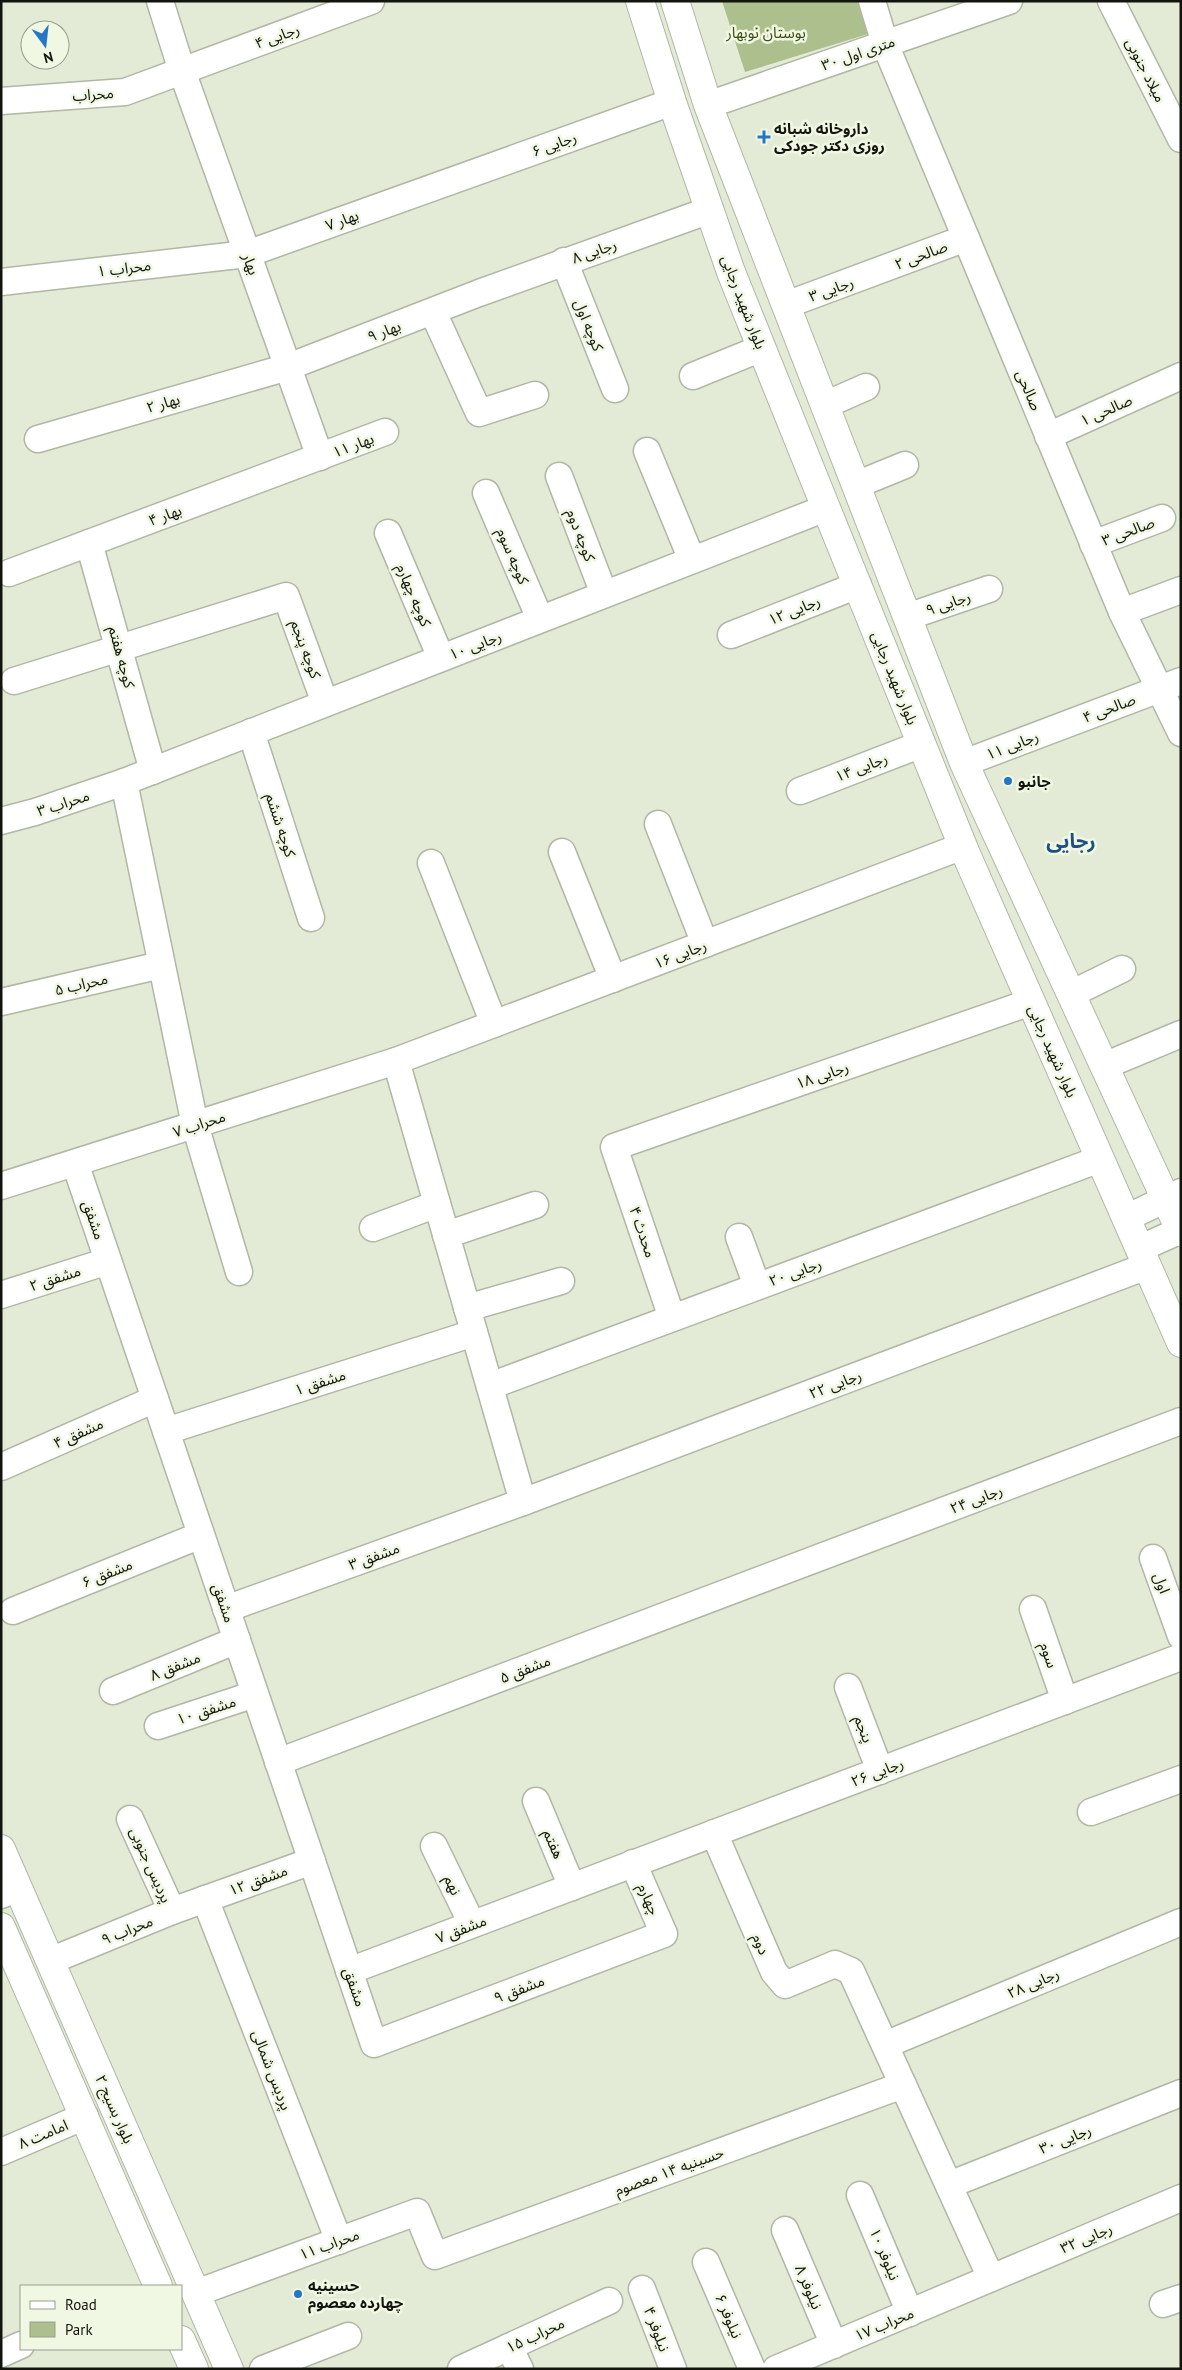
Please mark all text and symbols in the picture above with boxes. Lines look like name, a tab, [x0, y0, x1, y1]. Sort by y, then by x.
street label: رجایی ۴	[252, 19, 302, 53]
north arrow	[20, 20, 70, 70]
park label: بوستان نوبهار	[725, 23, 806, 42]
street label: ۳۰ متری اول	[819, 32, 897, 74]
street label: میلاد جنوبی	[1122, 35, 1170, 105]
text: N	[42, 48, 55, 67]
street label: محراب	[72, 83, 114, 105]
place label: داروخانه شبانه روزی دکتر جودکی	[774, 119, 885, 155]
street label: رجایی ۶	[529, 127, 579, 161]
marker: داروخانه شبانه روزی دکتر جودکی	[758, 131, 770, 143]
street label: بهار ۷	[323, 205, 361, 235]
street label: رجایی ۸	[569, 234, 619, 268]
street label: صالحی ۲	[892, 236, 950, 274]
street label: بهار	[238, 250, 264, 277]
street label: بلوار شهید رجایی	[717, 252, 771, 352]
street label: محراب ۱	[96, 255, 152, 281]
street label: رجایی ۳	[806, 272, 856, 306]
street label: کوچه اول	[569, 296, 608, 355]
street label: بهار ۹	[365, 316, 403, 346]
street label: صالحی	[1012, 367, 1046, 413]
street label: بهار ۲	[144, 389, 182, 417]
street label: صالحی ۱	[1077, 390, 1135, 430]
street label: بهار ۱۱	[330, 428, 376, 462]
street label: بهار ۴	[146, 500, 184, 530]
street label: کوچه دوم	[560, 506, 600, 565]
street label: صالحی ۳	[1099, 512, 1157, 550]
street label: کوچه سوم	[491, 525, 534, 589]
street label: کوچه چهارم	[390, 561, 436, 631]
street label: رجایی ۹	[923, 586, 973, 620]
street label: رجایی ۱۲	[765, 591, 823, 629]
street label: کوچه پنجم	[285, 617, 326, 682]
street label: کوچه هفتم	[103, 624, 140, 691]
street label: رجایی ۱۰	[446, 626, 504, 664]
street label: بلوار شهید رجایی	[868, 628, 922, 728]
street label: صالحی ۴	[1080, 689, 1138, 727]
street label: رجایی ۱۱	[983, 726, 1041, 764]
street label: رجایی ۱۴	[832, 748, 890, 786]
place label: جانبو	[1018, 772, 1051, 791]
marker: جانبو	[1002, 775, 1014, 787]
street label: محراب ۳	[34, 786, 92, 820]
street label: کوچه ششم	[260, 791, 301, 861]
district label: رجایی	[1046, 828, 1096, 854]
street label: رجایی ۱۶	[651, 935, 709, 973]
street label: محراب ۵	[53, 969, 109, 999]
street label: بلوار شهید رجایی	[1024, 1002, 1082, 1100]
street label: رجایی ۱۸	[793, 1057, 851, 1093]
street label: محراب ۷	[170, 1107, 228, 1141]
street label: مشفق	[78, 1198, 110, 1242]
street label: محدث ۴	[625, 1204, 661, 1260]
street label: رجایی ۲۰	[766, 1254, 824, 1290]
street label: مشفق ۲	[27, 1261, 83, 1296]
street label: مشفق ۱	[292, 1365, 348, 1400]
street label: رجایی ۲۲	[806, 1365, 864, 1403]
street label: مشفق ۴	[50, 1414, 106, 1453]
street label: رجایی ۲۴	[947, 1480, 1005, 1518]
street label: مشفق ۳	[346, 1538, 402, 1575]
street label: مشفق ۶	[79, 1554, 135, 1593]
street label: اول	[1150, 1570, 1174, 1596]
street label: مشفق	[208, 1581, 240, 1625]
street label: سوم	[1034, 1640, 1062, 1671]
street label: مشفق ۸	[147, 1647, 203, 1686]
street label: مشفق ۵	[497, 1651, 553, 1688]
street label: مشفق ۱۰	[174, 1691, 238, 1729]
street label: پنجم	[848, 1713, 878, 1746]
street label: رجایی ۲۶	[848, 1753, 906, 1791]
street label: پردیس جنوبی	[125, 1824, 176, 1906]
street label: هفتم	[538, 1826, 569, 1862]
street label: مشفق ۱۲	[226, 1861, 290, 1900]
street label: نهم	[438, 1872, 466, 1899]
street label: چهارم	[632, 1880, 664, 1919]
street label: محراب ۹	[98, 1911, 156, 1949]
street label: مشفق ۷	[433, 1911, 489, 1948]
street label: دوم	[746, 1931, 774, 1958]
street label: رجایی ۲۸	[1004, 1964, 1062, 2002]
street label: مشفق	[339, 1965, 371, 2009]
street label: مشفق ۹	[491, 1971, 547, 2008]
street label: پردیس شمالی	[247, 2027, 296, 2113]
street label: بلوار بسیج ۲	[89, 2072, 139, 2148]
street label: امامت ۸	[15, 2115, 71, 2153]
street label: رجایی ۳۰	[1036, 2120, 1094, 2158]
street label: حسینیه ۱۴ معصوم	[612, 2142, 727, 2201]
street label: رجایی ۳۲	[1057, 2219, 1115, 2257]
street label: محراب ۱۱	[296, 2224, 362, 2264]
street label: نیلوفر ۱۰	[866, 2225, 904, 2283]
street label: نیلوفر ۸	[791, 2262, 827, 2312]
place label: حسینیه چهارده معصوم	[308, 2276, 404, 2314]
legend	[20, 2285, 182, 2350]
marker: حسینیه چهارده معصوم	[292, 2288, 304, 2300]
street label: نیلوفر ۶	[711, 2291, 747, 2341]
text: Road	[65, 2295, 97, 2314]
street label: محراب ۱۷	[851, 2303, 917, 2345]
street label: نیلوفر ۴	[640, 2304, 674, 2354]
street label: محراب ۱۵	[503, 2313, 567, 2357]
text: Park	[65, 2320, 93, 2339]

